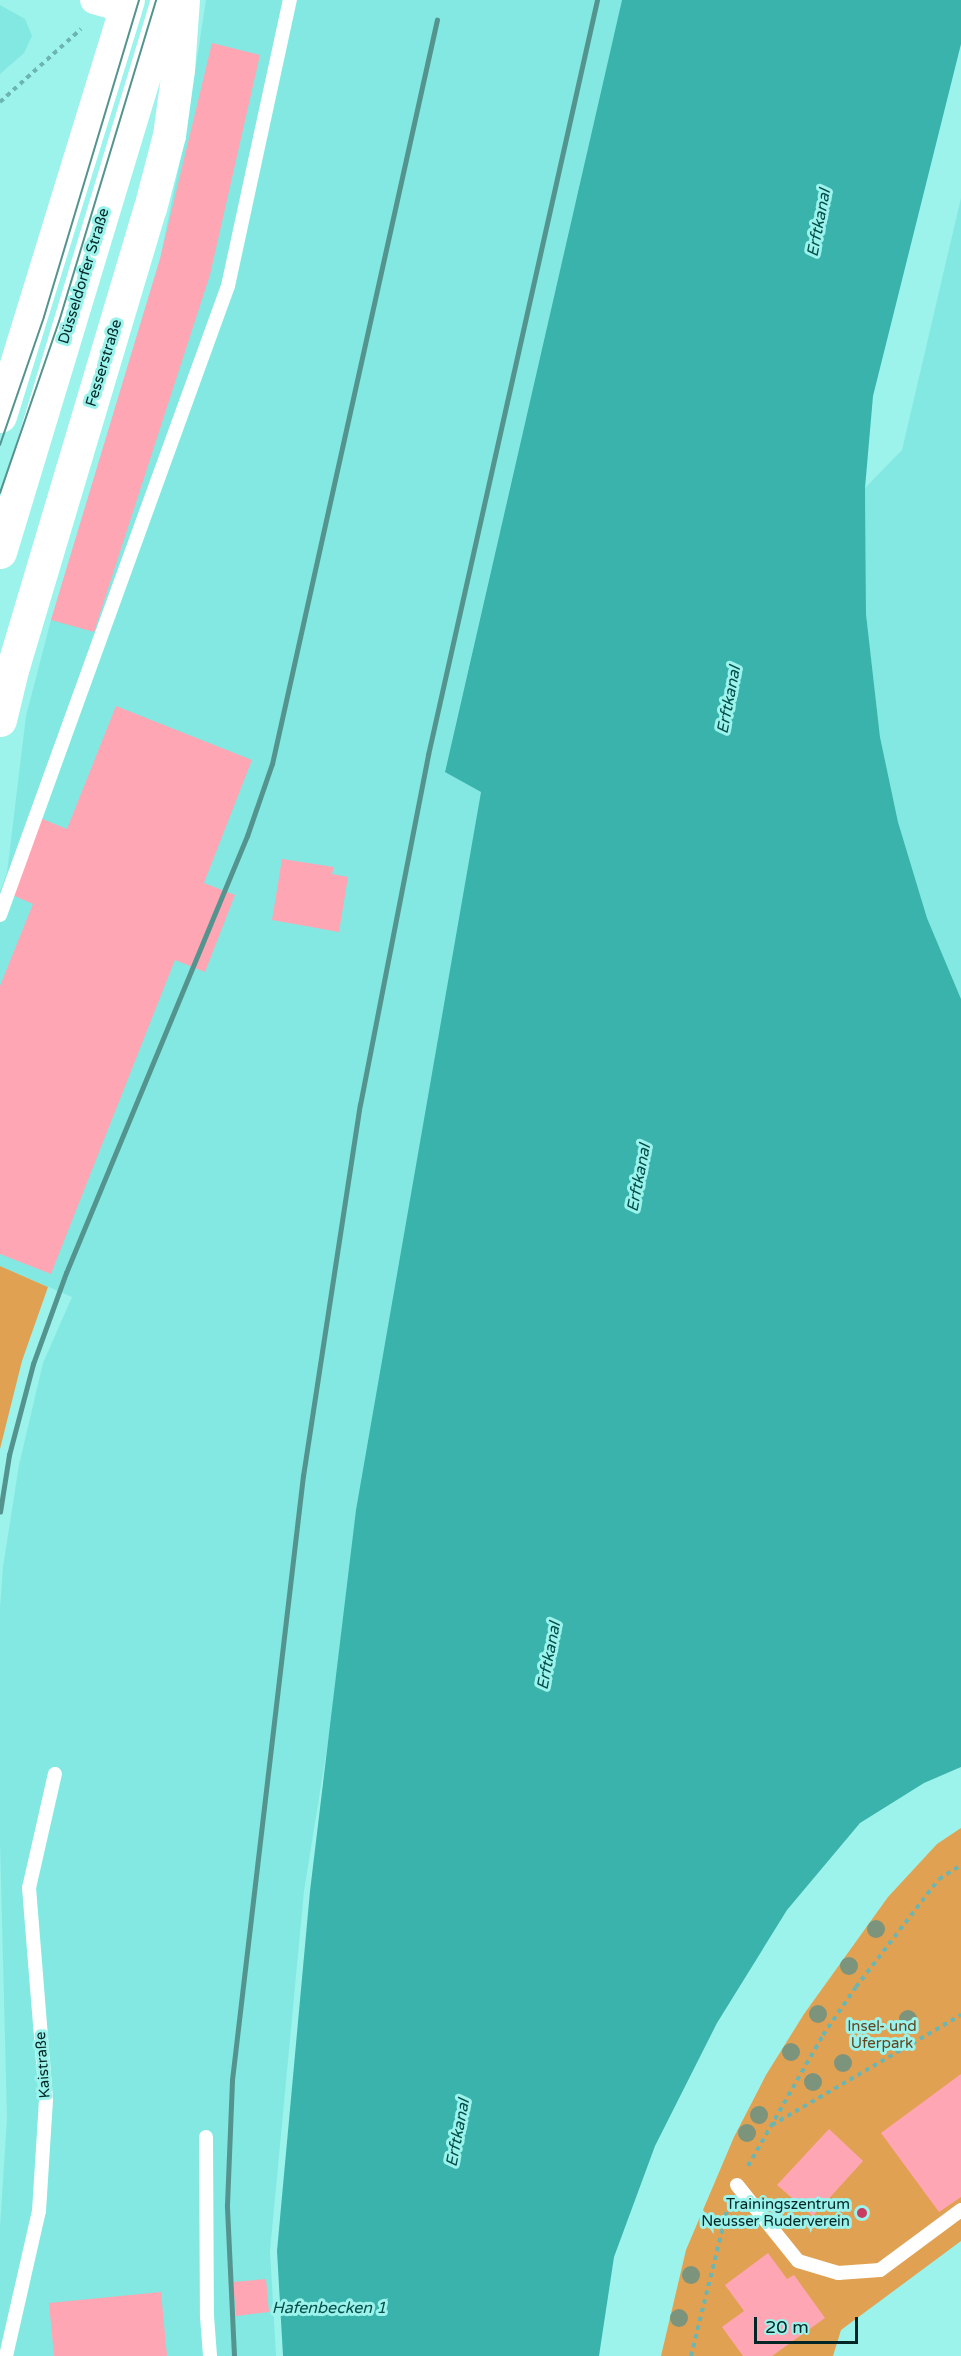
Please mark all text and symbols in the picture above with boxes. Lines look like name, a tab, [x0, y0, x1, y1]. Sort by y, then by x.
water label: Erftkanal	[803, 188, 835, 258]
street label: Düsseldorfer Straße	[55, 206, 113, 346]
street label: Fesserstraße	[82, 317, 126, 409]
water label: Erftkanal	[713, 665, 745, 735]
water label: Erftkanal	[623, 1143, 655, 1213]
water label: Erftkanal	[533, 1621, 565, 1691]
park label: Insel- und Uferpark	[847, 2017, 917, 2052]
street label: Kaistraße	[32, 2031, 54, 2099]
water label: Erftkanal	[442, 2098, 474, 2168]
place label: Trainingszentrum Neusser Ruderverein	[701, 2195, 850, 2230]
marker: Trainingszentrum Neusser Ruderverein	[855, 2206, 869, 2220]
water label: Hafenbecken 1	[272, 2298, 386, 2318]
scale bar	[757, 2305, 860, 2343]
text: 20 m	[765, 2316, 809, 2338]

